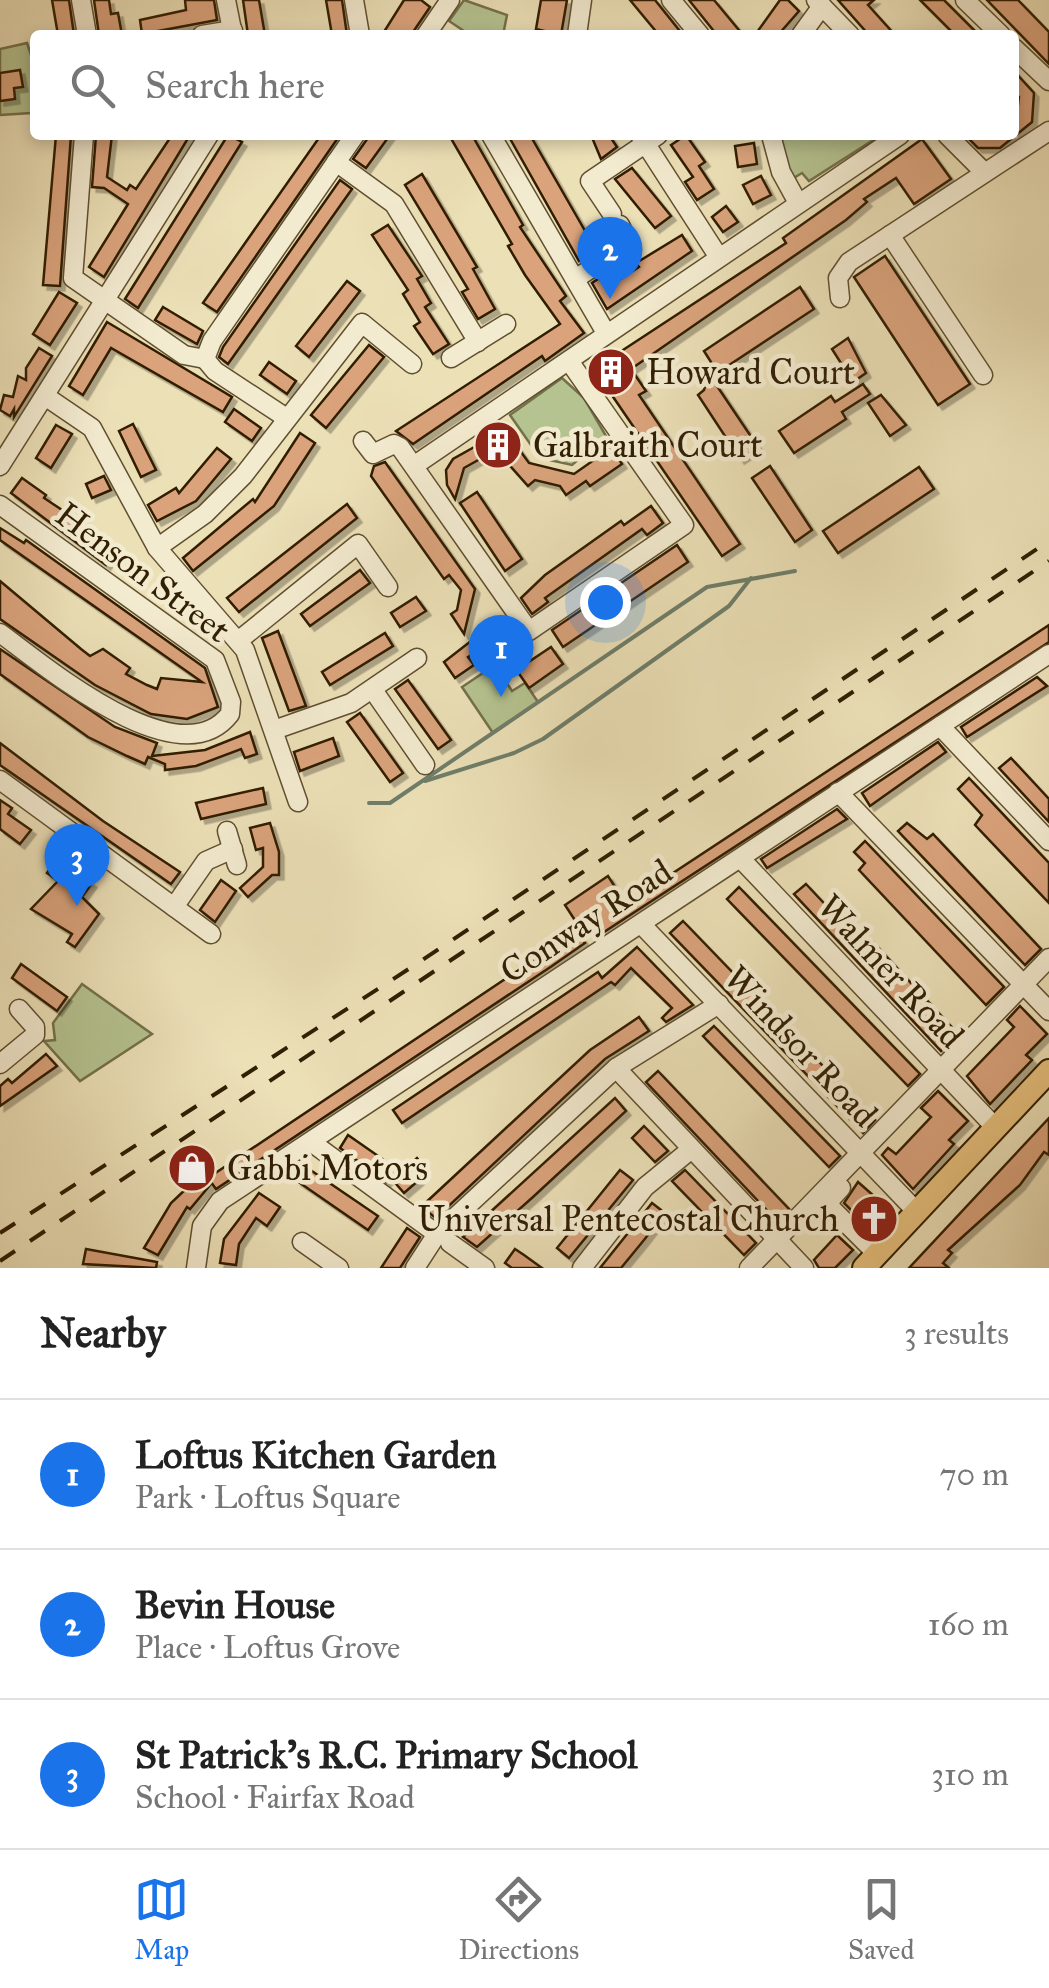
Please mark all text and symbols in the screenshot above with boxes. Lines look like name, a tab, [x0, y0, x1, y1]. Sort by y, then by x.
search box	[30, 30, 1019, 140]
icon: search	[65, 58, 120, 113]
text: Search here	[145, 62, 325, 108]
pin: 2	[578, 216, 642, 299]
building icon: Howard Court	[585, 346, 637, 398]
place label: Howard Court	[646, 351, 855, 394]
building icon: Galbraith Court	[472, 419, 524, 471]
place label: Galbraith Court	[533, 424, 762, 467]
street label: Henson Street	[47, 493, 239, 652]
your location	[580, 577, 631, 628]
pin: 1	[468, 614, 534, 697]
pin: 3	[44, 824, 110, 906]
street label: Conway Road	[492, 850, 681, 993]
street label: Walmer Road	[808, 885, 973, 1058]
street label: Windsor Road	[715, 957, 887, 1136]
shop icon: Gabbi Motors	[166, 1142, 218, 1194]
place label: Gabbi Motors	[227, 1147, 428, 1190]
church icon: Universal Pentecostal Church	[848, 1193, 900, 1245]
place label: Universal Pentecostal Church	[417, 1198, 839, 1241]
text: Nearby	[40, 1307, 165, 1359]
text: 3 results	[904, 1314, 1009, 1353]
text: Loftus Kitchen Garden	[135, 1432, 497, 1478]
text: 1	[66, 1455, 79, 1494]
text: 70 m	[940, 1455, 1009, 1494]
text: Park · Loftus Square	[135, 1478, 401, 1517]
text: Bevin House	[135, 1582, 335, 1628]
text: 2	[65, 1605, 80, 1644]
text: 160 m	[928, 1605, 1009, 1644]
text: Place · Loftus Grove	[135, 1628, 400, 1667]
text: St Patrick's R.C. Primary School	[135, 1732, 638, 1778]
text: 3	[66, 1755, 79, 1794]
text: 310 m	[931, 1755, 1009, 1794]
text: School · Fairfax Road	[135, 1778, 415, 1817]
tab: Map	[134, 1872, 189, 1967]
tab: Directions	[458, 1872, 579, 1967]
tab: Saved	[848, 1872, 915, 1967]

